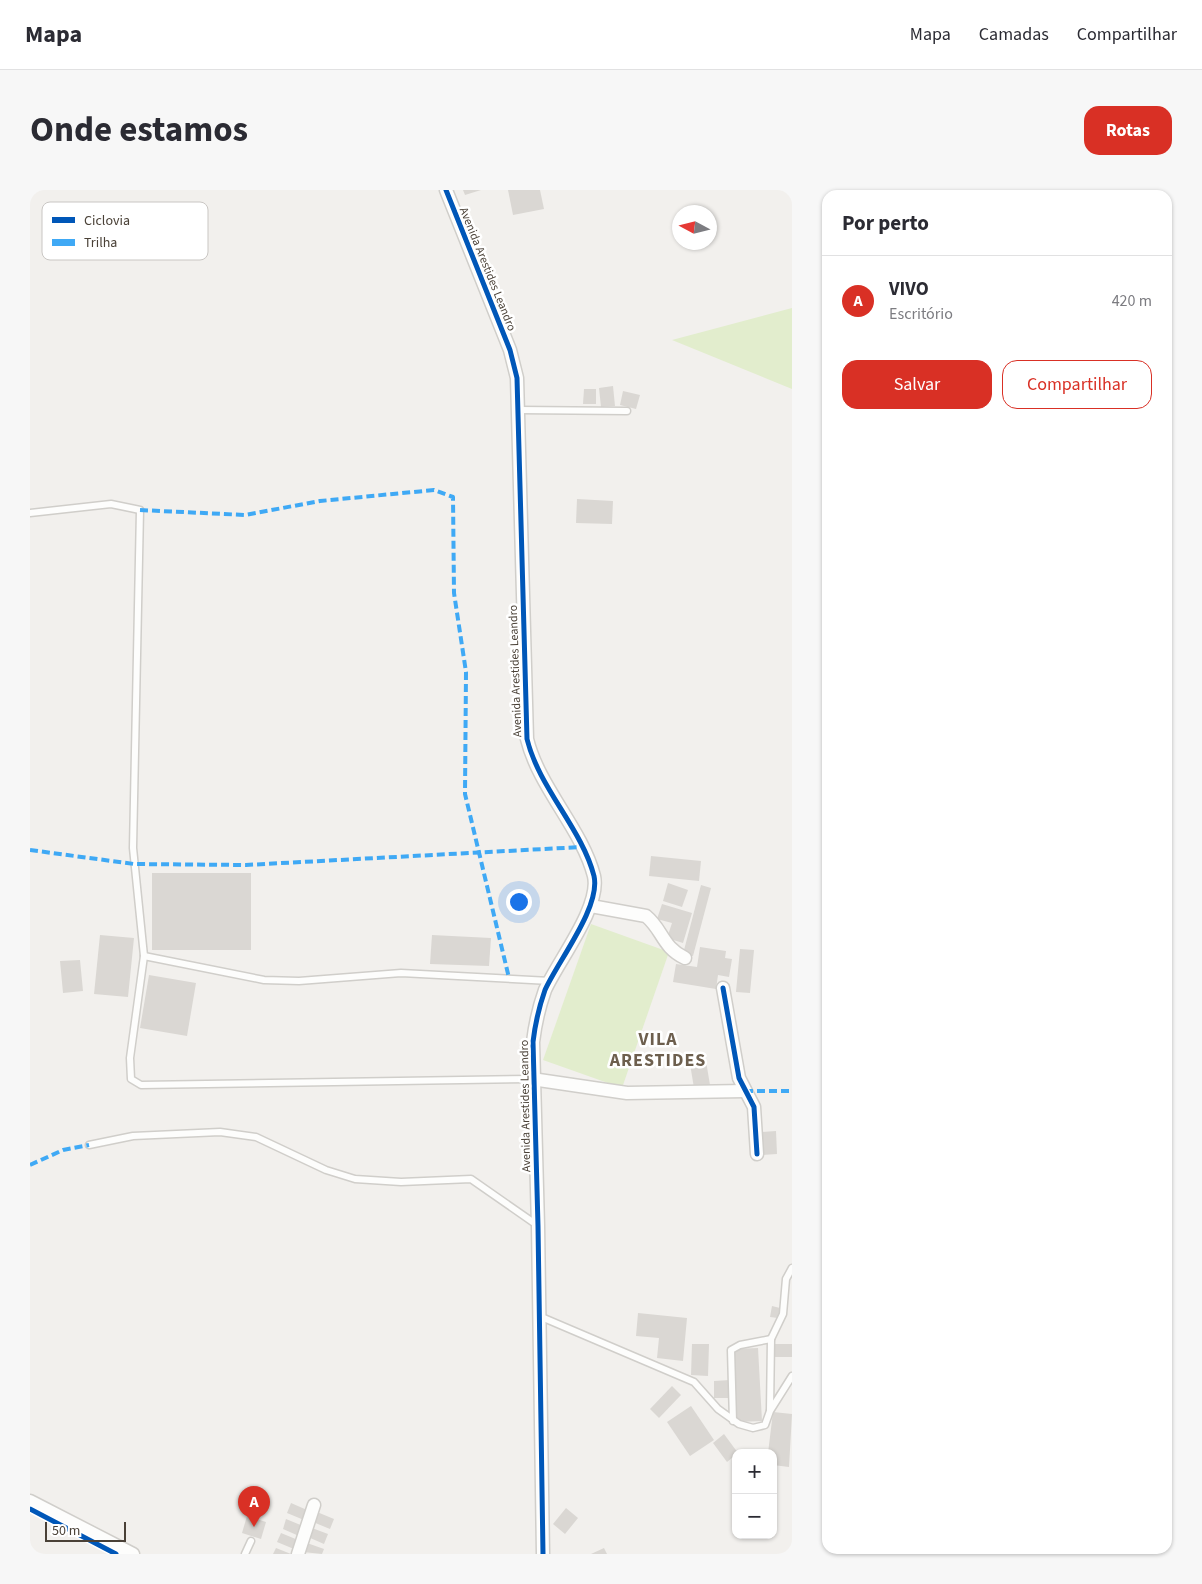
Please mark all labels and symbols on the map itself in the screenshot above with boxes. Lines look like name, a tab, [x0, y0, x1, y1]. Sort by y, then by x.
legend	[42, 202, 208, 260]
street label: Avenida Arestides Leandro	[455, 205, 520, 334]
north arrow	[672, 205, 717, 250]
text: Ciclovia	[84, 211, 130, 231]
text: Trilha	[84, 233, 117, 253]
street label: Avenida Arestides Leandro	[505, 605, 526, 737]
your location	[506, 889, 532, 915]
district label: VILA ARESTIDES	[609, 1027, 706, 1073]
street label: Avenida Arestides Leandro	[516, 1040, 535, 1172]
pin: A	[238, 1486, 270, 1527]
scale bar	[45, 1519, 126, 1542]

